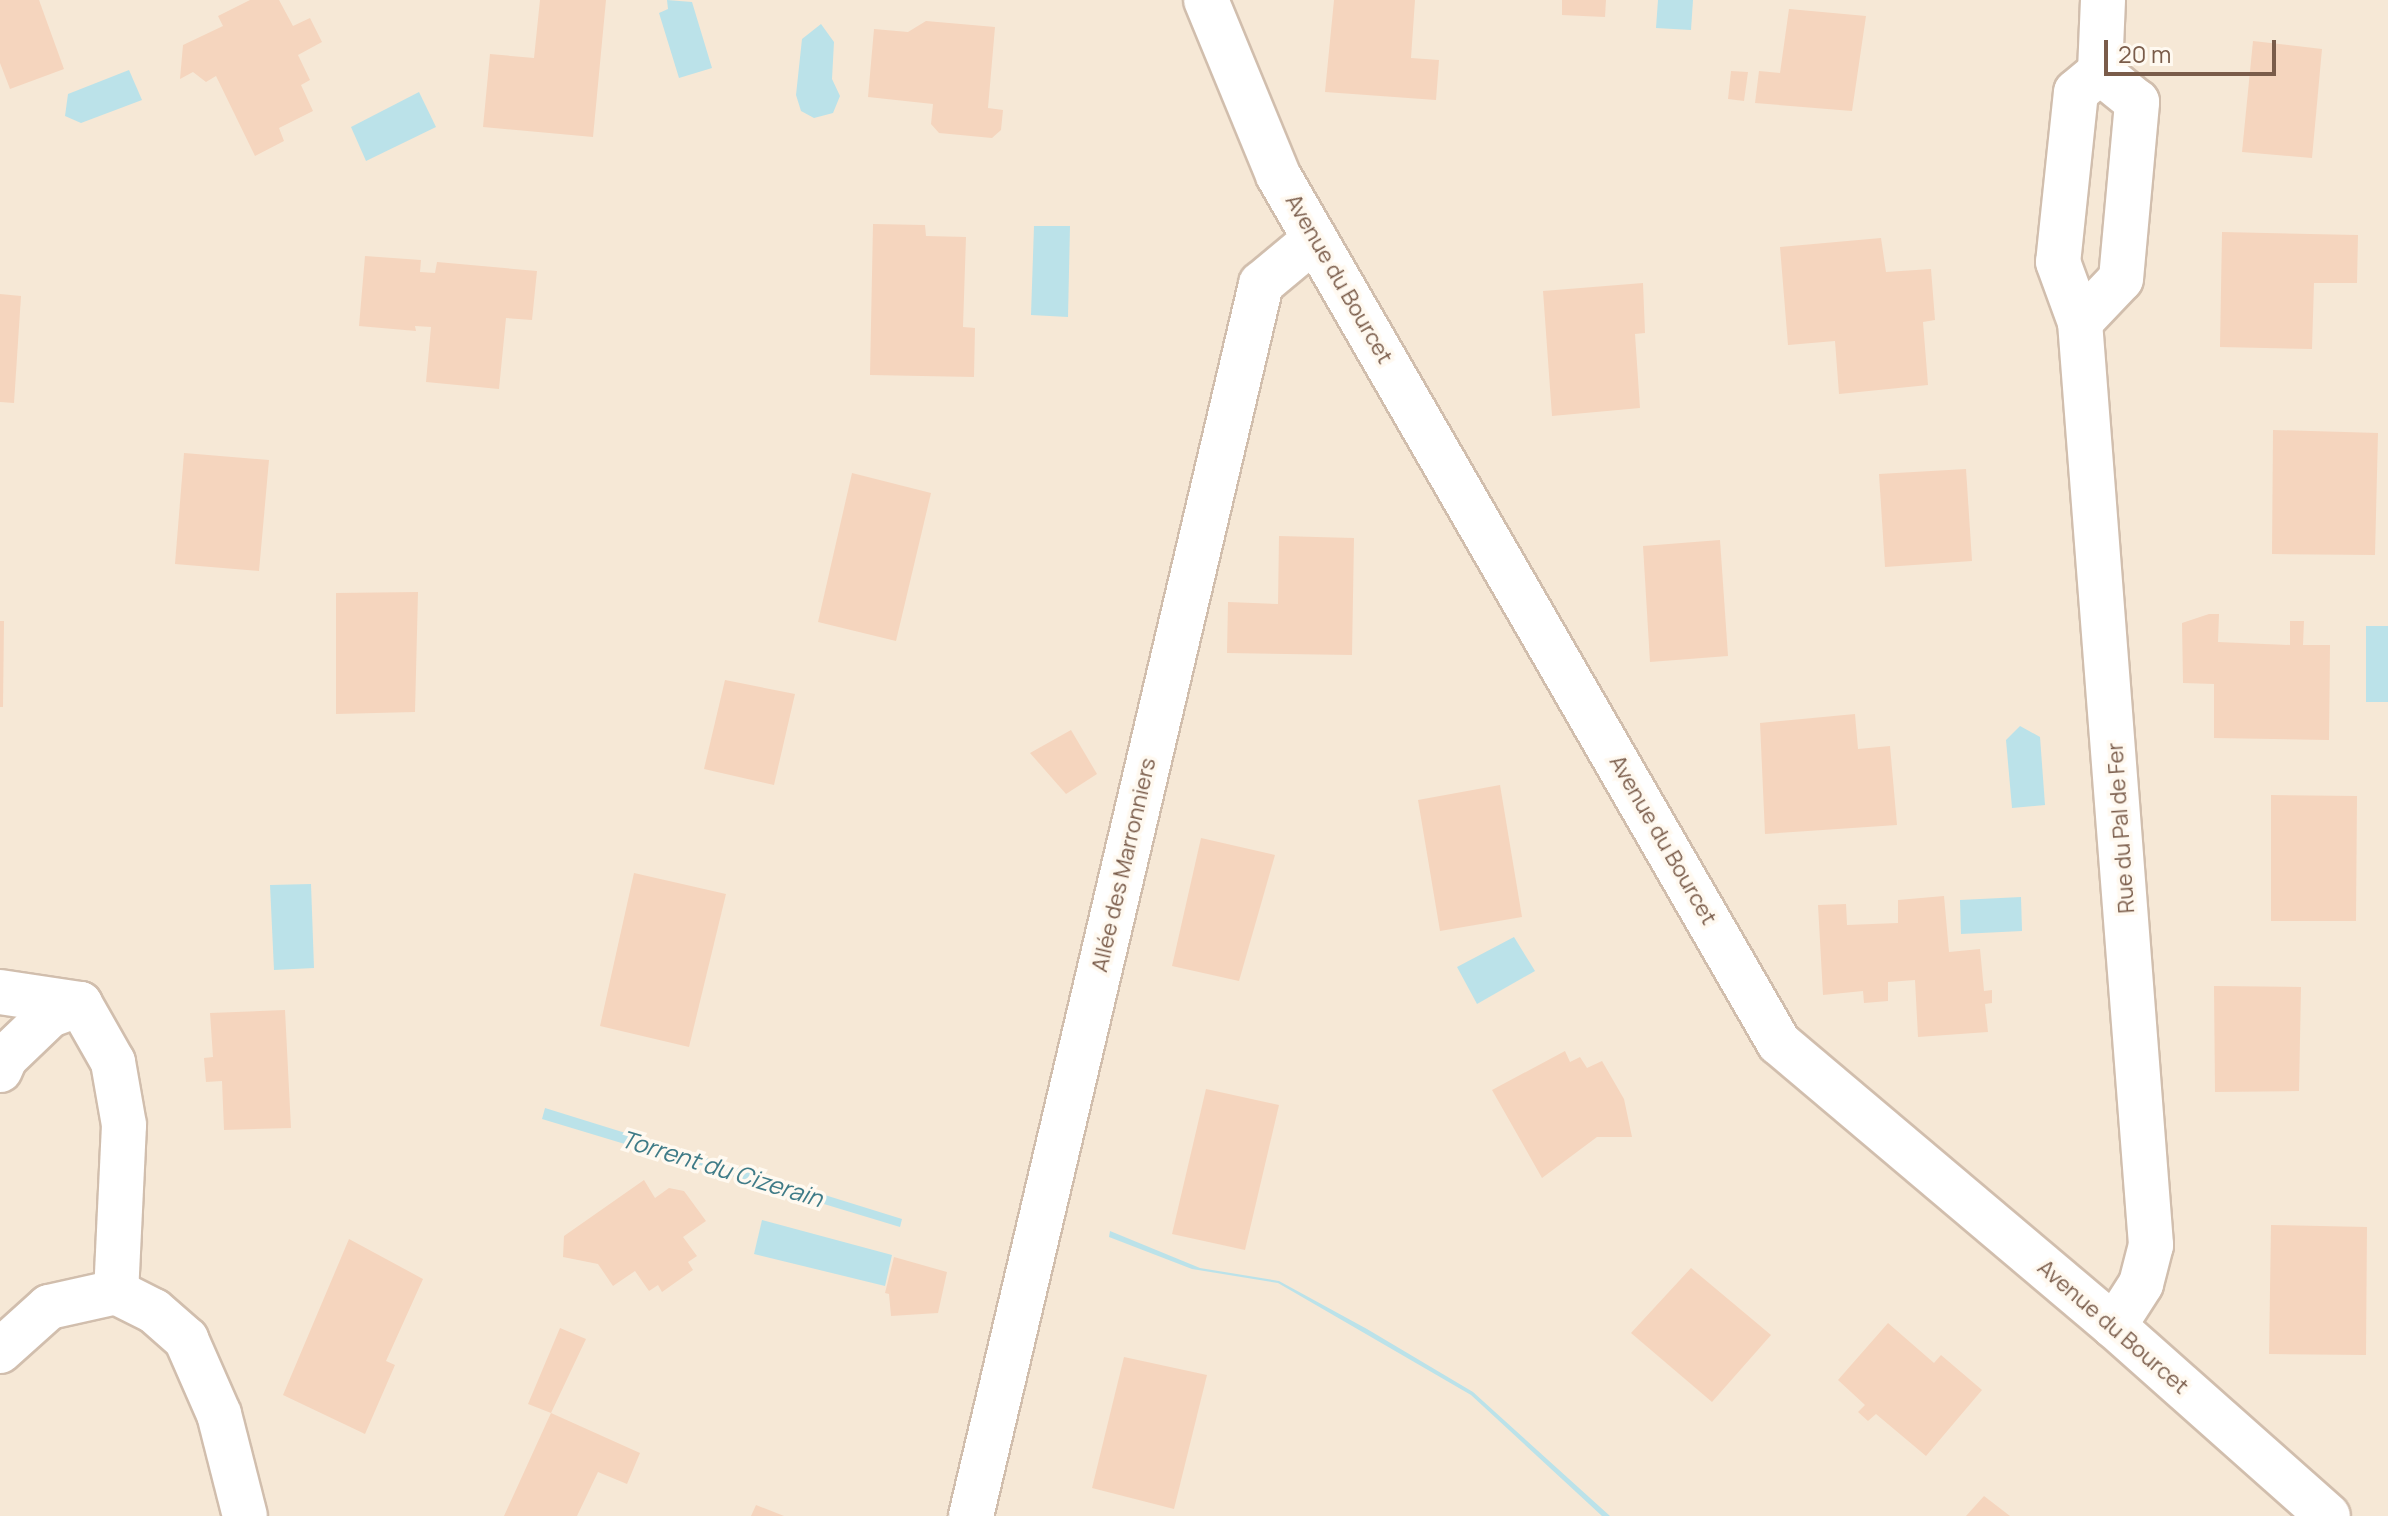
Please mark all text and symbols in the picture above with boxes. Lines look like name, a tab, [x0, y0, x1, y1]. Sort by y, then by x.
scale bar	[2108, 24, 2280, 74]
text: 20 m	[2118, 37, 2171, 70]
street label: Avenue du Bourcet	[1280, 190, 1398, 368]
street label: Rue du Pal de Fer	[2102, 742, 2140, 914]
street label: Avenue du Bourcet	[1604, 751, 1722, 929]
street label: Allée des Marronniers	[1087, 755, 1161, 975]
water label: Torrent du Cizerain	[618, 1124, 826, 1212]
street label: Avenue du Bourcet	[2032, 1254, 2194, 1400]

